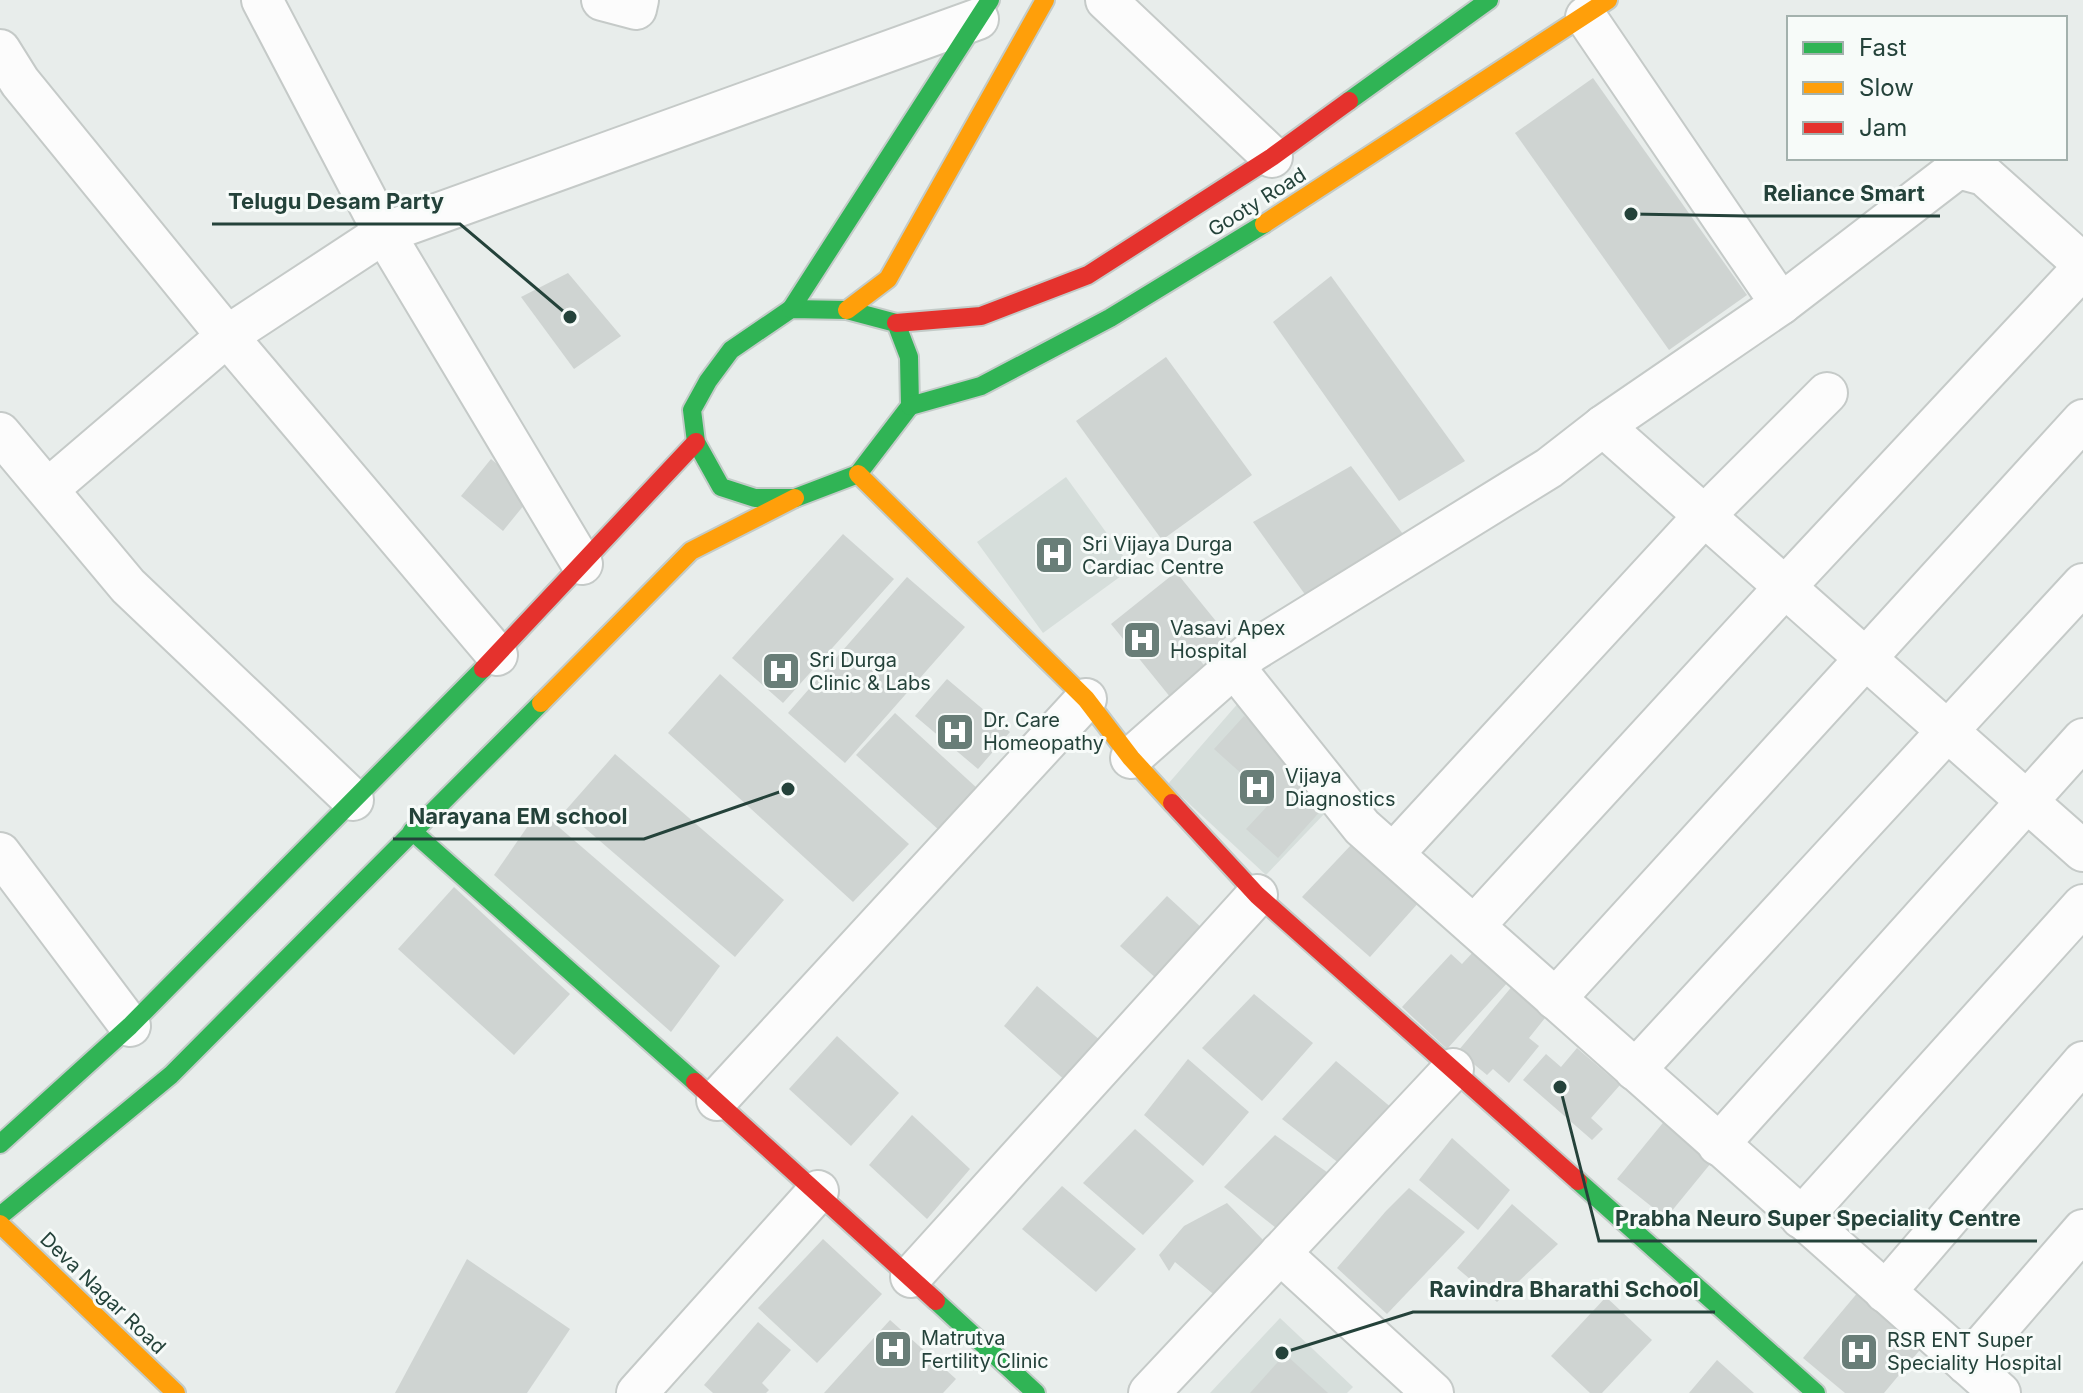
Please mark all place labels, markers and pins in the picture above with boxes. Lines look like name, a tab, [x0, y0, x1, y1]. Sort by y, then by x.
callout: Reliance Smart	[1747, 170, 1940, 216]
callout: Telugu Desam Party	[212, 178, 460, 224]
place label: Sri Vijaya Durga Cardiac Centre	[1082, 532, 1233, 579]
hospital icon: Sri Vijaya Durga Cardiac Centre	[1033, 534, 1075, 576]
place label: Vasavi Apex Hospital	[1170, 616, 1285, 663]
hospital icon: Vasavi Apex Hospital	[1121, 619, 1163, 661]
place label: Sri Durga Clinic & Labs	[809, 648, 931, 695]
hospital icon: Sri Durga Clinic & Labs	[760, 650, 802, 692]
place label: Dr. Care Homeopathy	[983, 708, 1104, 755]
hospital icon: Dr. Care Homeopathy	[934, 711, 976, 753]
place label: Vijaya Diagnostics	[1285, 764, 1396, 811]
hospital icon: Vijaya Diagnostics	[1236, 766, 1278, 808]
callout: Narayana EM school	[393, 793, 644, 839]
callout: Prabha Neuro Super Speciality Centre	[1599, 1195, 2037, 1241]
callout: Ravindra Bharathi School	[1413, 1266, 1715, 1312]
place label: Matrutva Fertility Clinic	[921, 1326, 1049, 1373]
hospital icon: Matrutva Fertility Clinic	[872, 1328, 914, 1370]
place label: RSR ENT Super Speciality Hospital	[1887, 1328, 2062, 1375]
hospital icon: RSR ENT Super Speciality Hospital	[1838, 1331, 1880, 1373]

